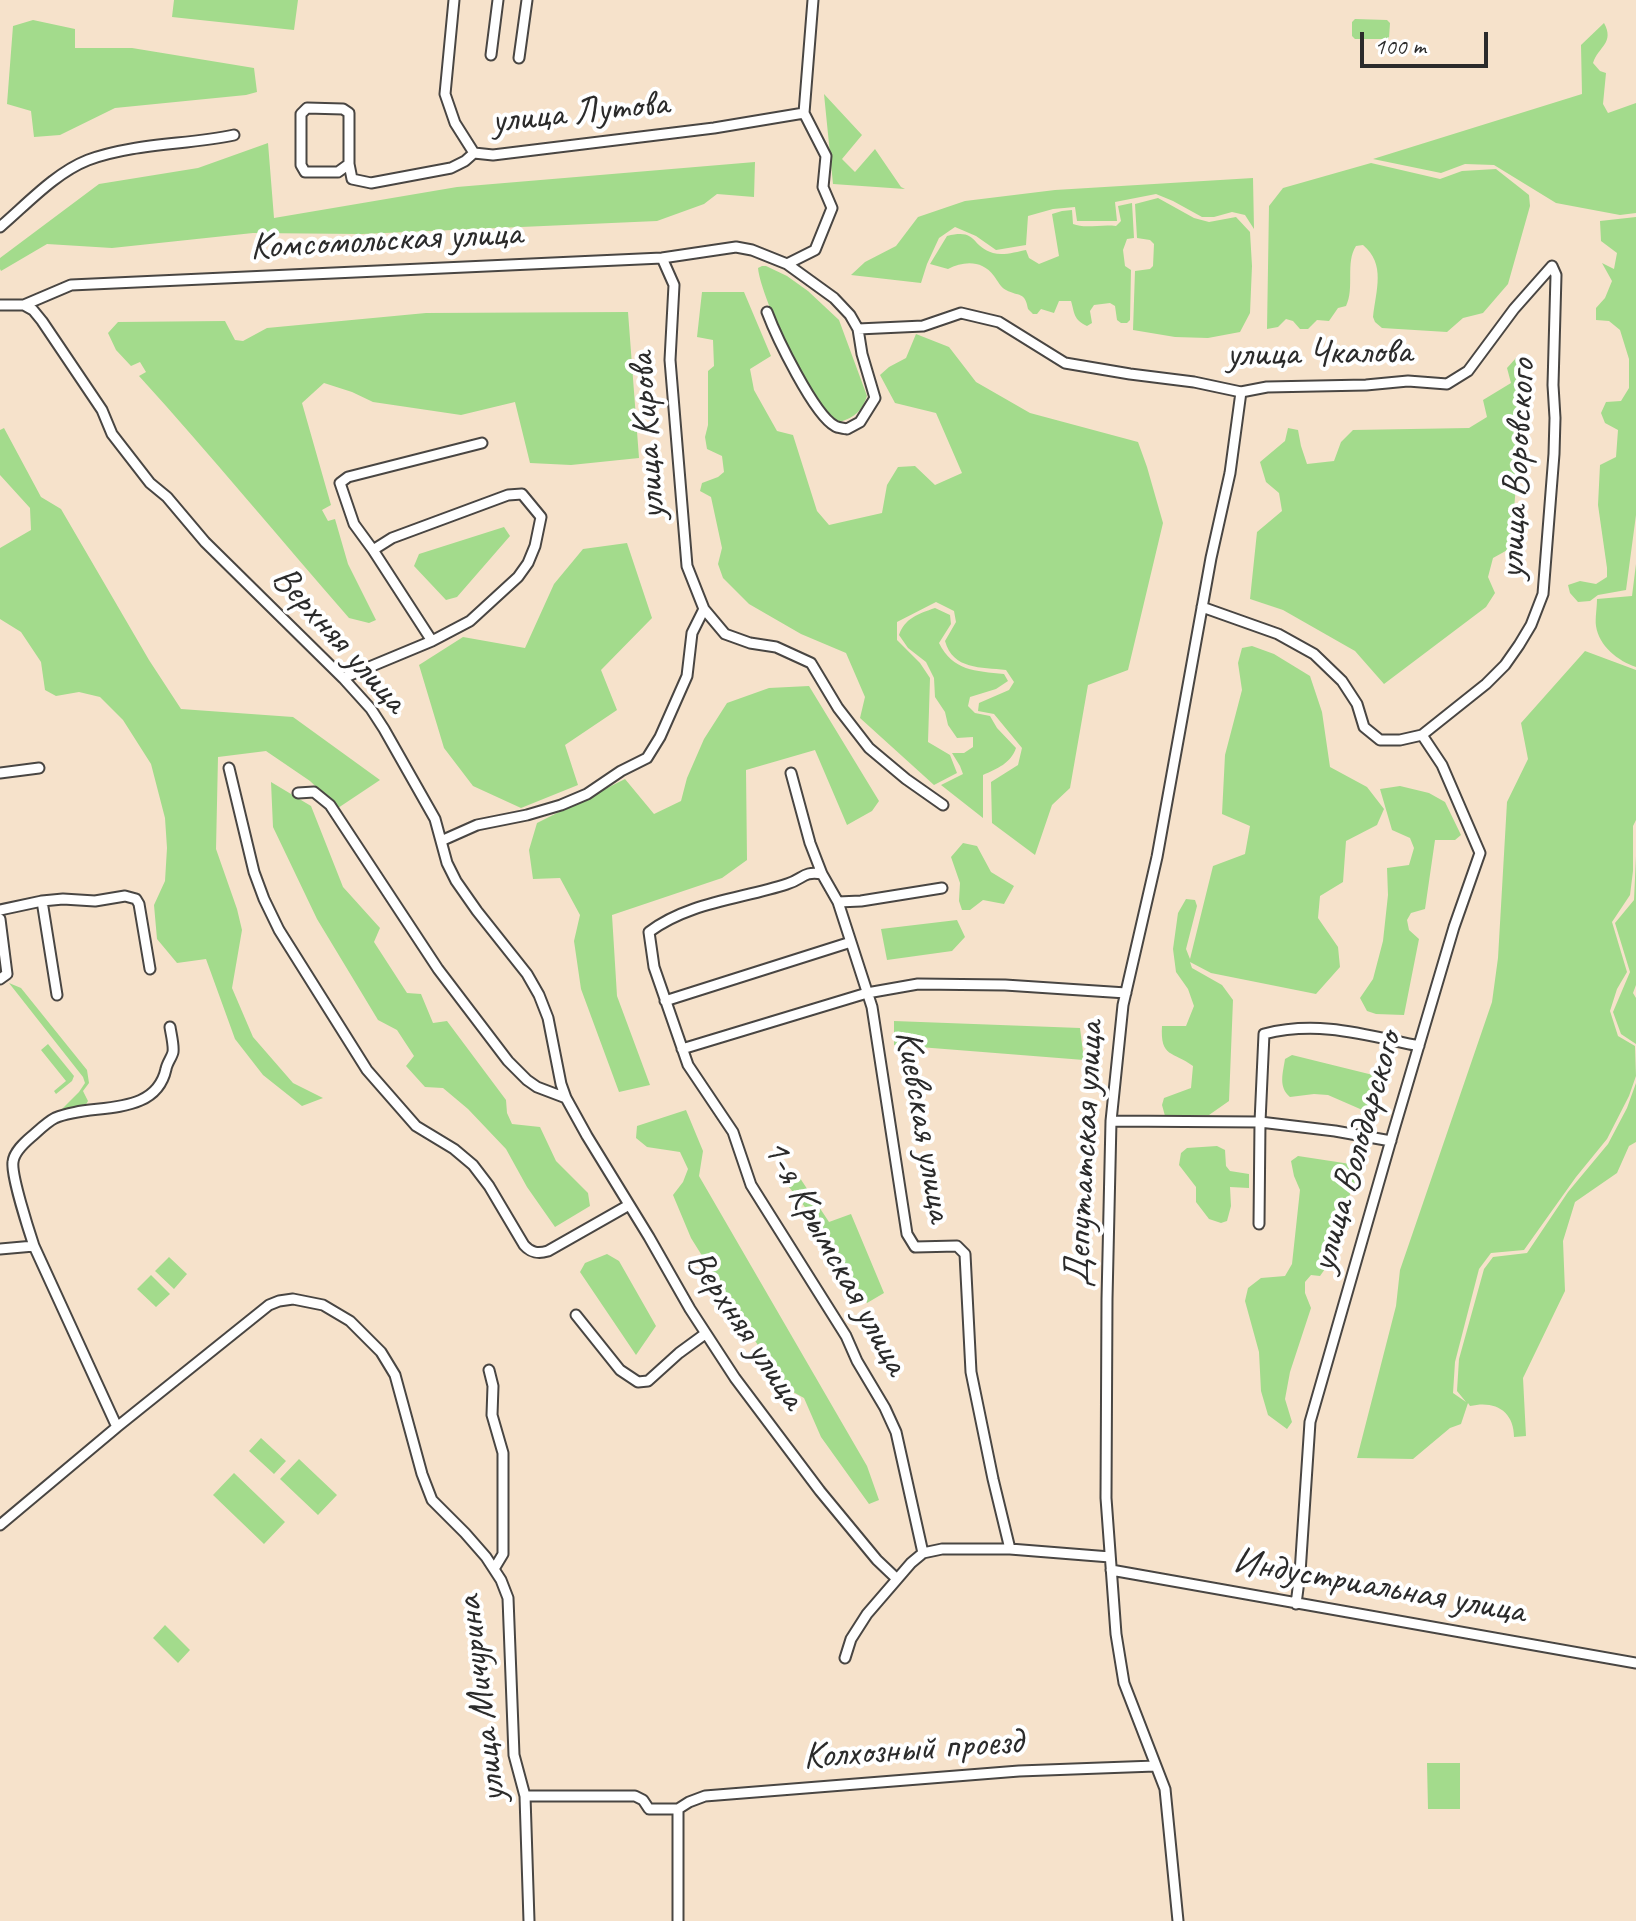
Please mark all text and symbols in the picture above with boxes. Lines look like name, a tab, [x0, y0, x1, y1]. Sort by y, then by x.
scale bar	[1364, 16, 1492, 66]
text: 100 m	[1374, 31, 1426, 61]
street label: улица Лутова	[489, 81, 671, 145]
street label: Комсомольская улица	[249, 211, 523, 271]
street label: улица Чкалова	[1226, 330, 1412, 378]
street label: улица Кирова	[619, 351, 677, 521]
street label: улица Воровского	[1489, 358, 1547, 580]
street label: Верхняя улица	[261, 557, 417, 723]
street label: Депутатская улица	[1055, 1020, 1115, 1288]
street label: Киевская улица	[884, 1027, 962, 1225]
street label: улица Володарского	[1301, 1027, 1413, 1277]
street label: 1-я Крымская улица	[751, 1131, 919, 1383]
street label: Верхняя улица	[675, 1242, 815, 1418]
street label: Индустриальная улица	[1230, 1539, 1528, 1635]
street label: улица Мичурина	[447, 1593, 517, 1805]
street label: Колхозный проезд	[802, 1720, 1024, 1780]

